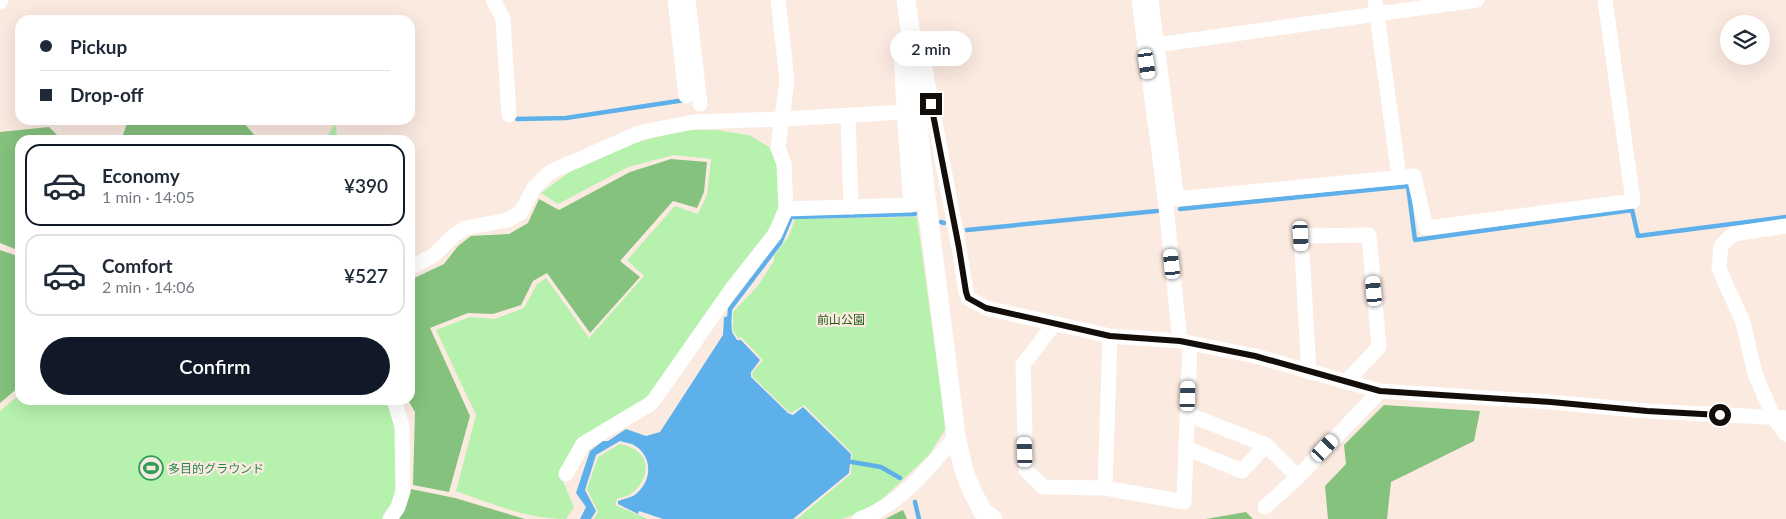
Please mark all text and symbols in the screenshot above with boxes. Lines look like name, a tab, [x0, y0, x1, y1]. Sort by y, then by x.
map controls	[1720, 15, 1770, 65]
button: layers	[1720, 15, 1770, 65]
callout: 2 min	[890, 32, 972, 66]
text: Pickup	[70, 35, 127, 58]
text: 2 min	[911, 39, 951, 58]
car	[1137, 48, 1156, 80]
text: Drop-off	[70, 83, 144, 106]
route end	[920, 93, 942, 115]
icon: car	[42, 163, 87, 208]
text: Economy	[102, 164, 180, 187]
text: ¥390	[344, 174, 388, 197]
text: 1 min · 14:05	[102, 187, 195, 206]
car	[1292, 221, 1309, 251]
car	[1162, 248, 1181, 280]
icon: car	[42, 253, 87, 298]
text: Comfort	[102, 254, 173, 277]
text: ¥527	[344, 264, 388, 287]
car	[1365, 275, 1382, 307]
text: 2 min · 14:06	[102, 277, 195, 296]
park label: 前山公園	[817, 312, 865, 327]
button: Confirm	[40, 337, 390, 395]
car	[1179, 381, 1196, 411]
route start	[1709, 404, 1731, 426]
car	[1309, 432, 1340, 464]
car	[1016, 437, 1033, 467]
sports icon: 多目的グラウンド	[138, 455, 164, 481]
place label: 多目的グラウンド	[168, 461, 264, 476]

